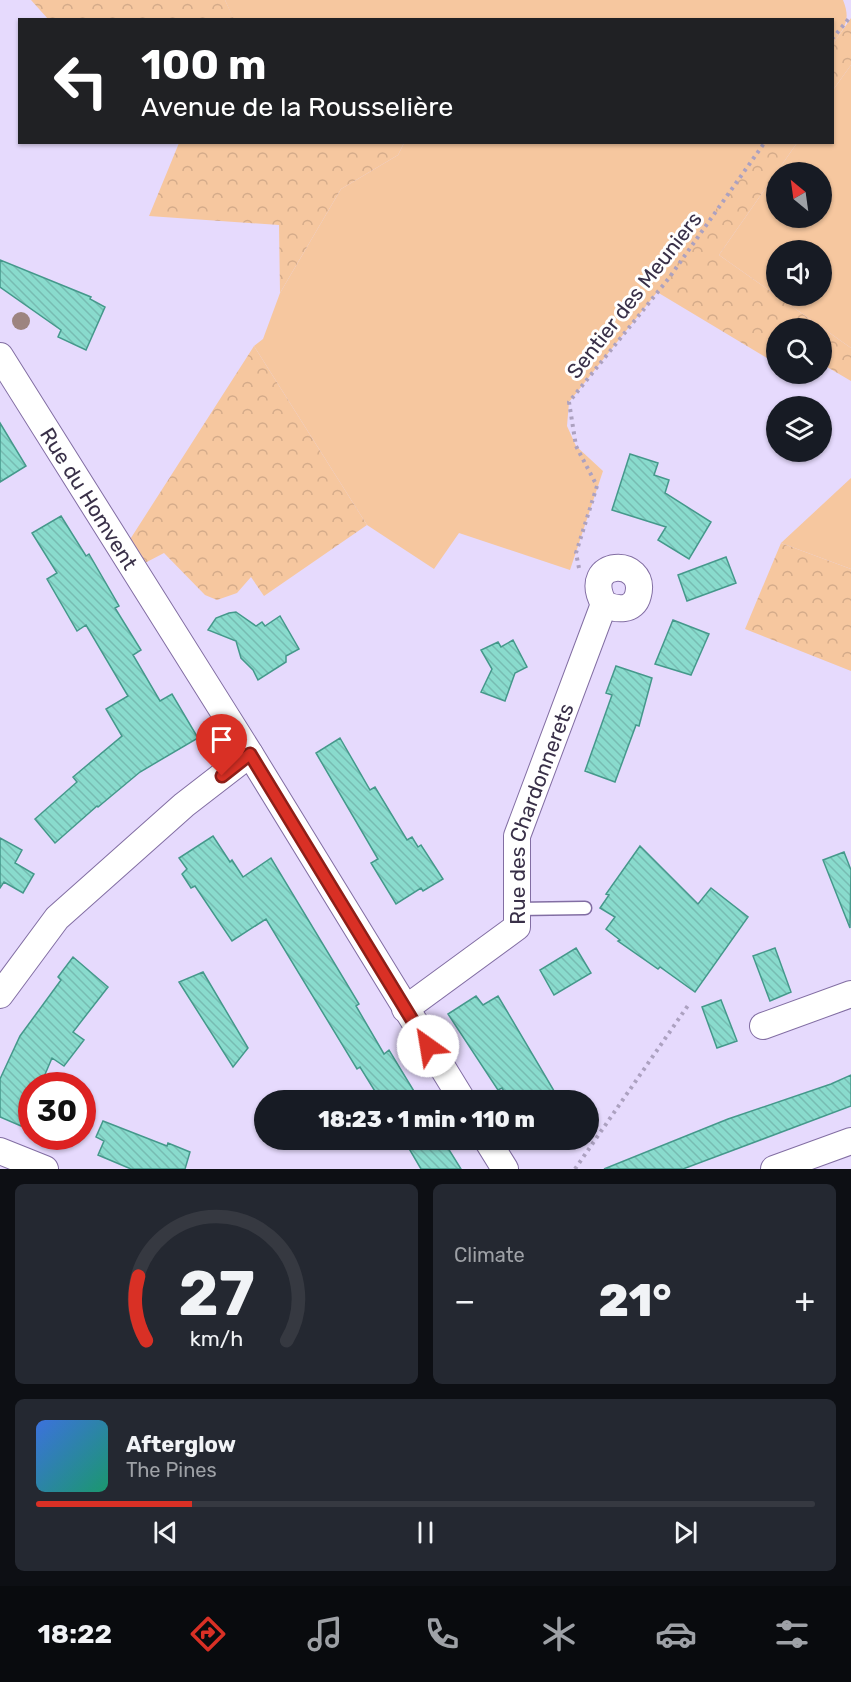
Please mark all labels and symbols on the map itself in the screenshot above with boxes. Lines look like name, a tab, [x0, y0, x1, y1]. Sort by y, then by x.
north arrow	[766, 162, 832, 228]
street label: Sentier des Meuniers	[561, 207, 707, 383]
street label: Rue du Homvent	[35, 423, 143, 574]
street label: Rue des Chardonnerets	[503, 699, 578, 925]
pin	[196, 714, 247, 776]
position arrow	[396, 1014, 460, 1078]
speed limit sign: 30	[18, 1072, 96, 1150]

